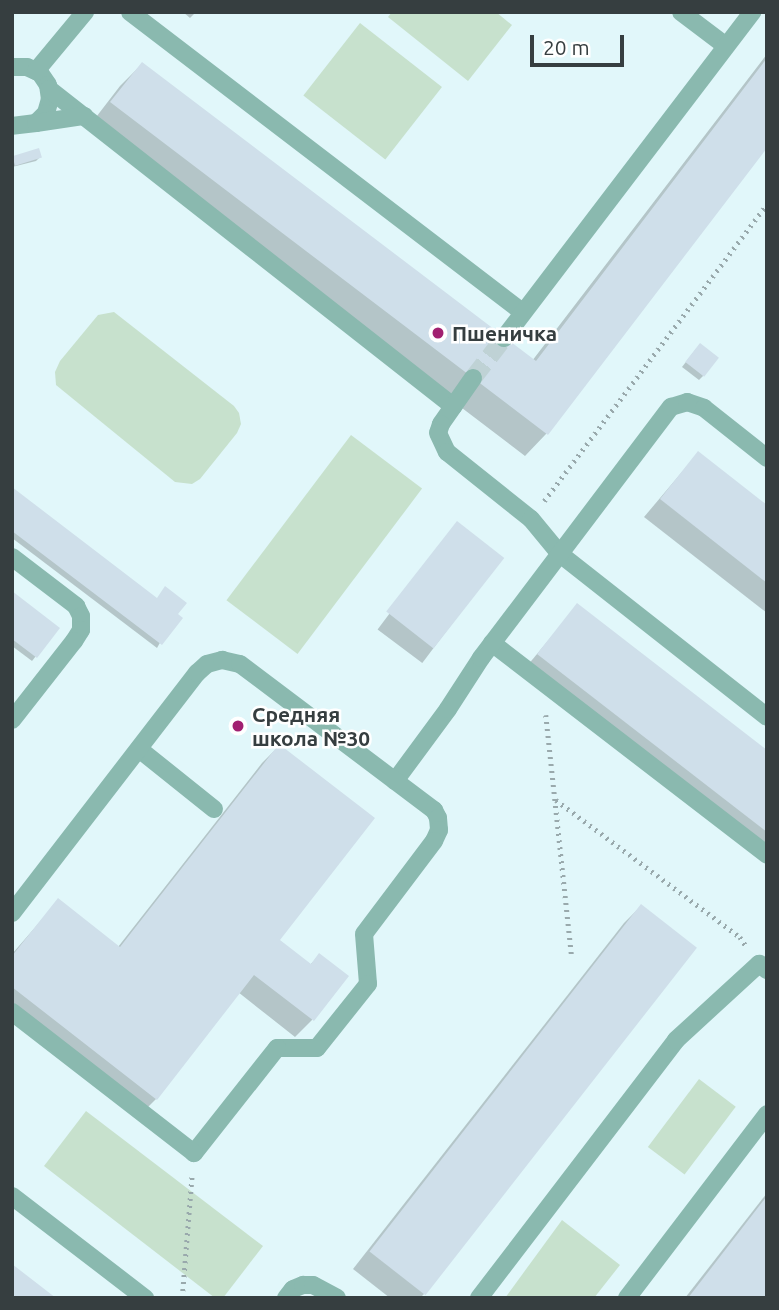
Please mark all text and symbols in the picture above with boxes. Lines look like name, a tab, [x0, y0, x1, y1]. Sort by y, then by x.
scale bar	[534, 21, 628, 65]
text: 20 m	[543, 35, 590, 59]
place label: Пшеничка	[452, 320, 557, 346]
marker: Пшеничка	[430, 325, 446, 341]
place label: Средняя школа №30	[252, 701, 370, 751]
marker: Средняя школа №30	[230, 718, 246, 734]

